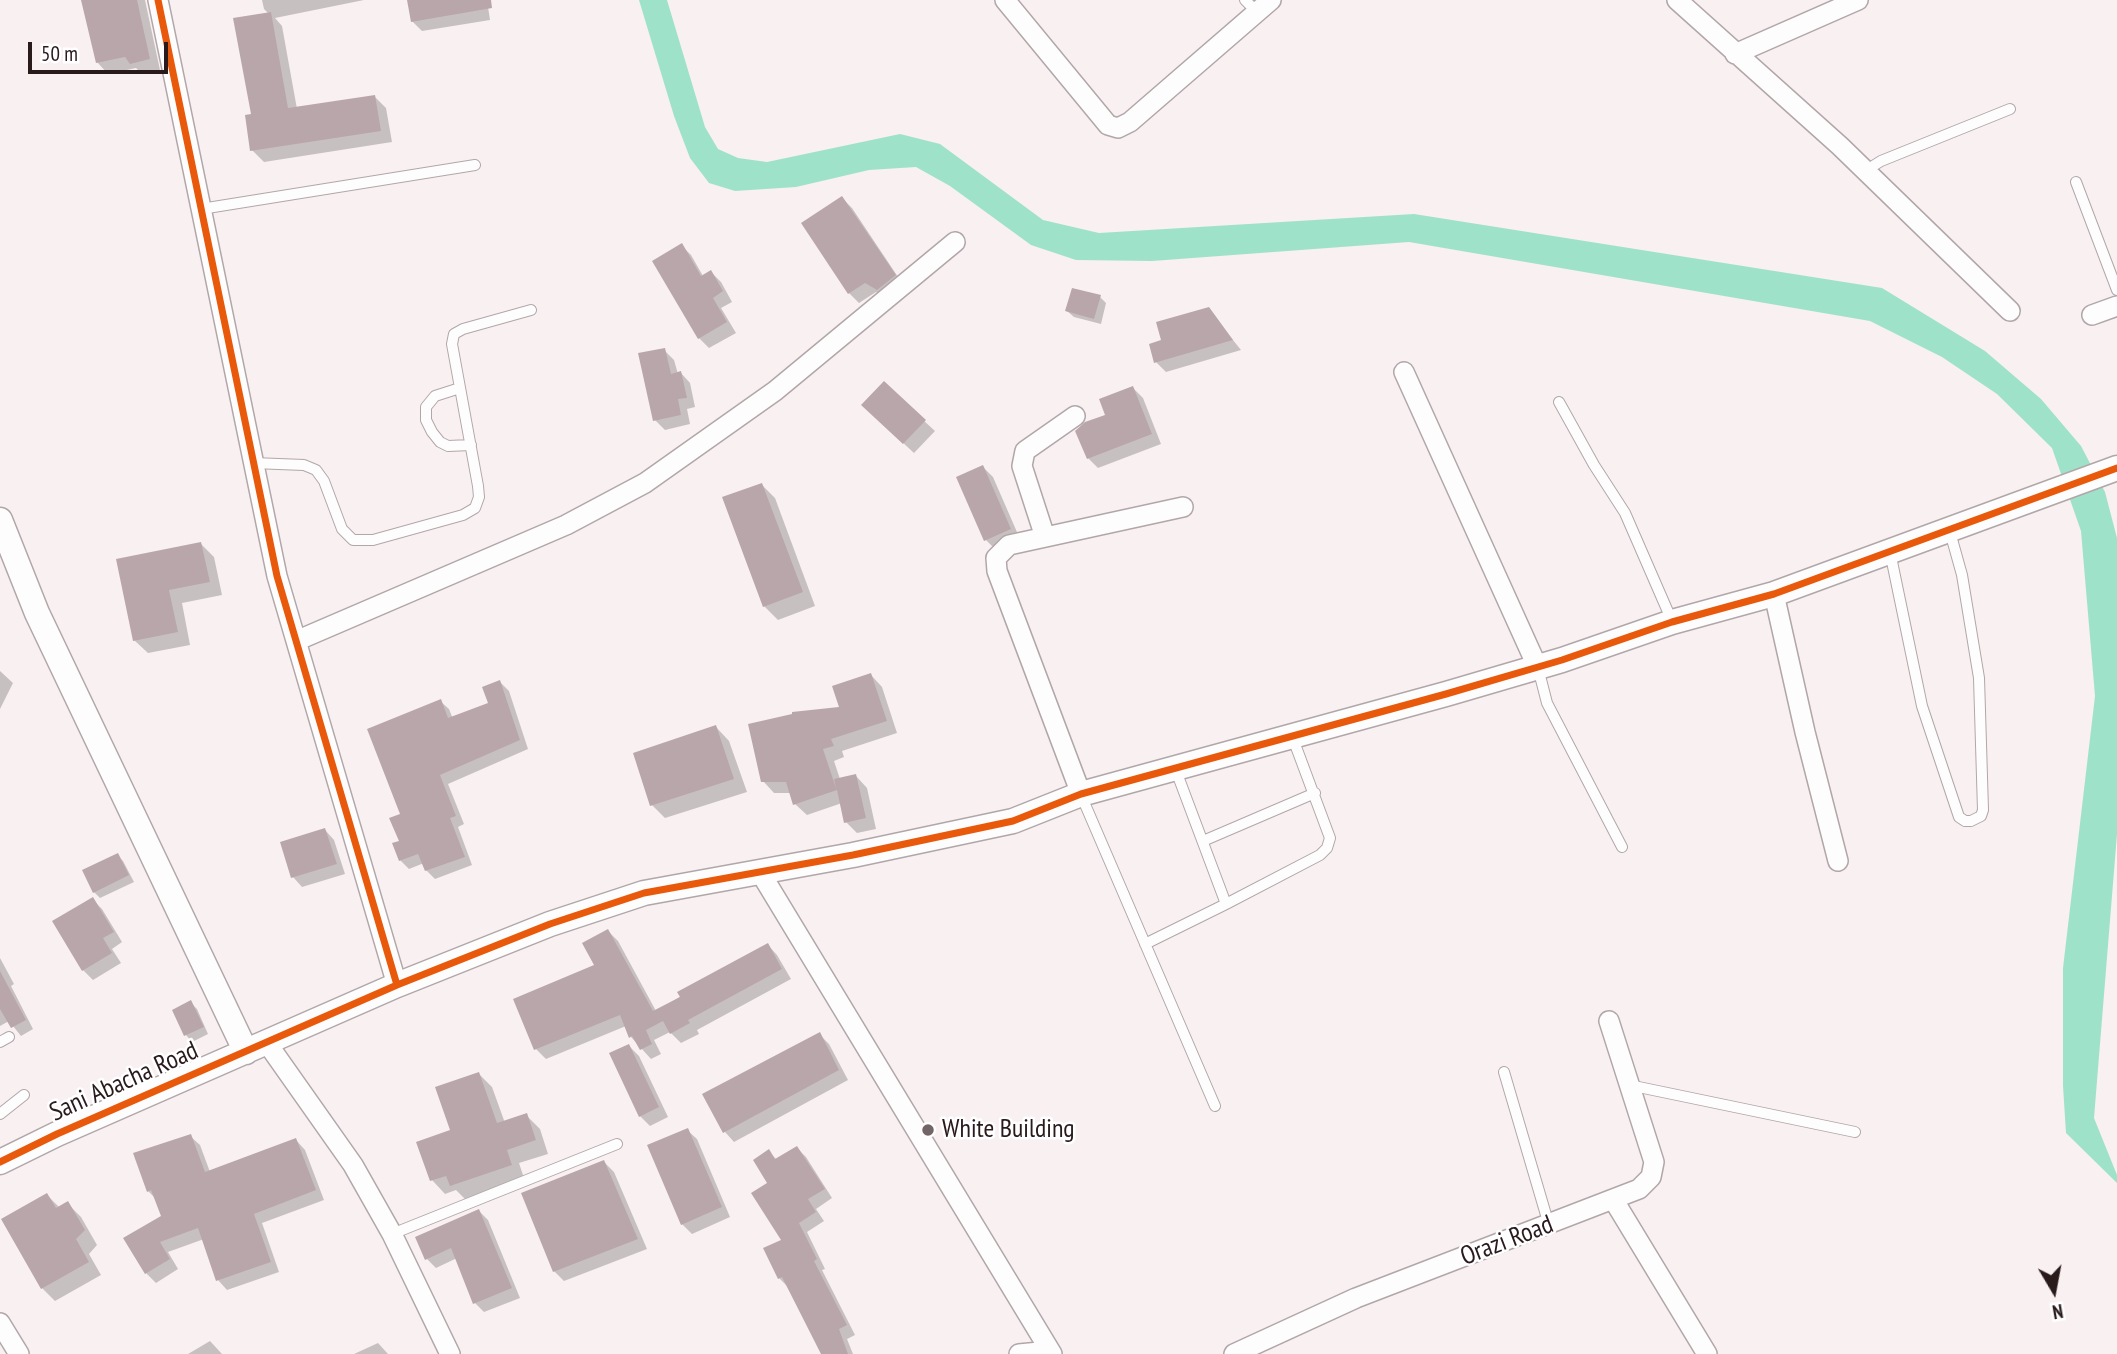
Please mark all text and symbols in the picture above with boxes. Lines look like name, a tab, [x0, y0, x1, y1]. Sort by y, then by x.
scale bar	[32, 28, 172, 72]
text: 50 m	[41, 40, 78, 67]
street label: Sani Abacha Road	[45, 1035, 203, 1129]
place label: White Building	[942, 1114, 1075, 1146]
marker: White Building	[920, 1122, 936, 1138]
street label: Orazi Road	[1456, 1209, 1558, 1273]
north arrow	[2019, 1256, 2089, 1326]
text: N	[2051, 1299, 2065, 1324]

